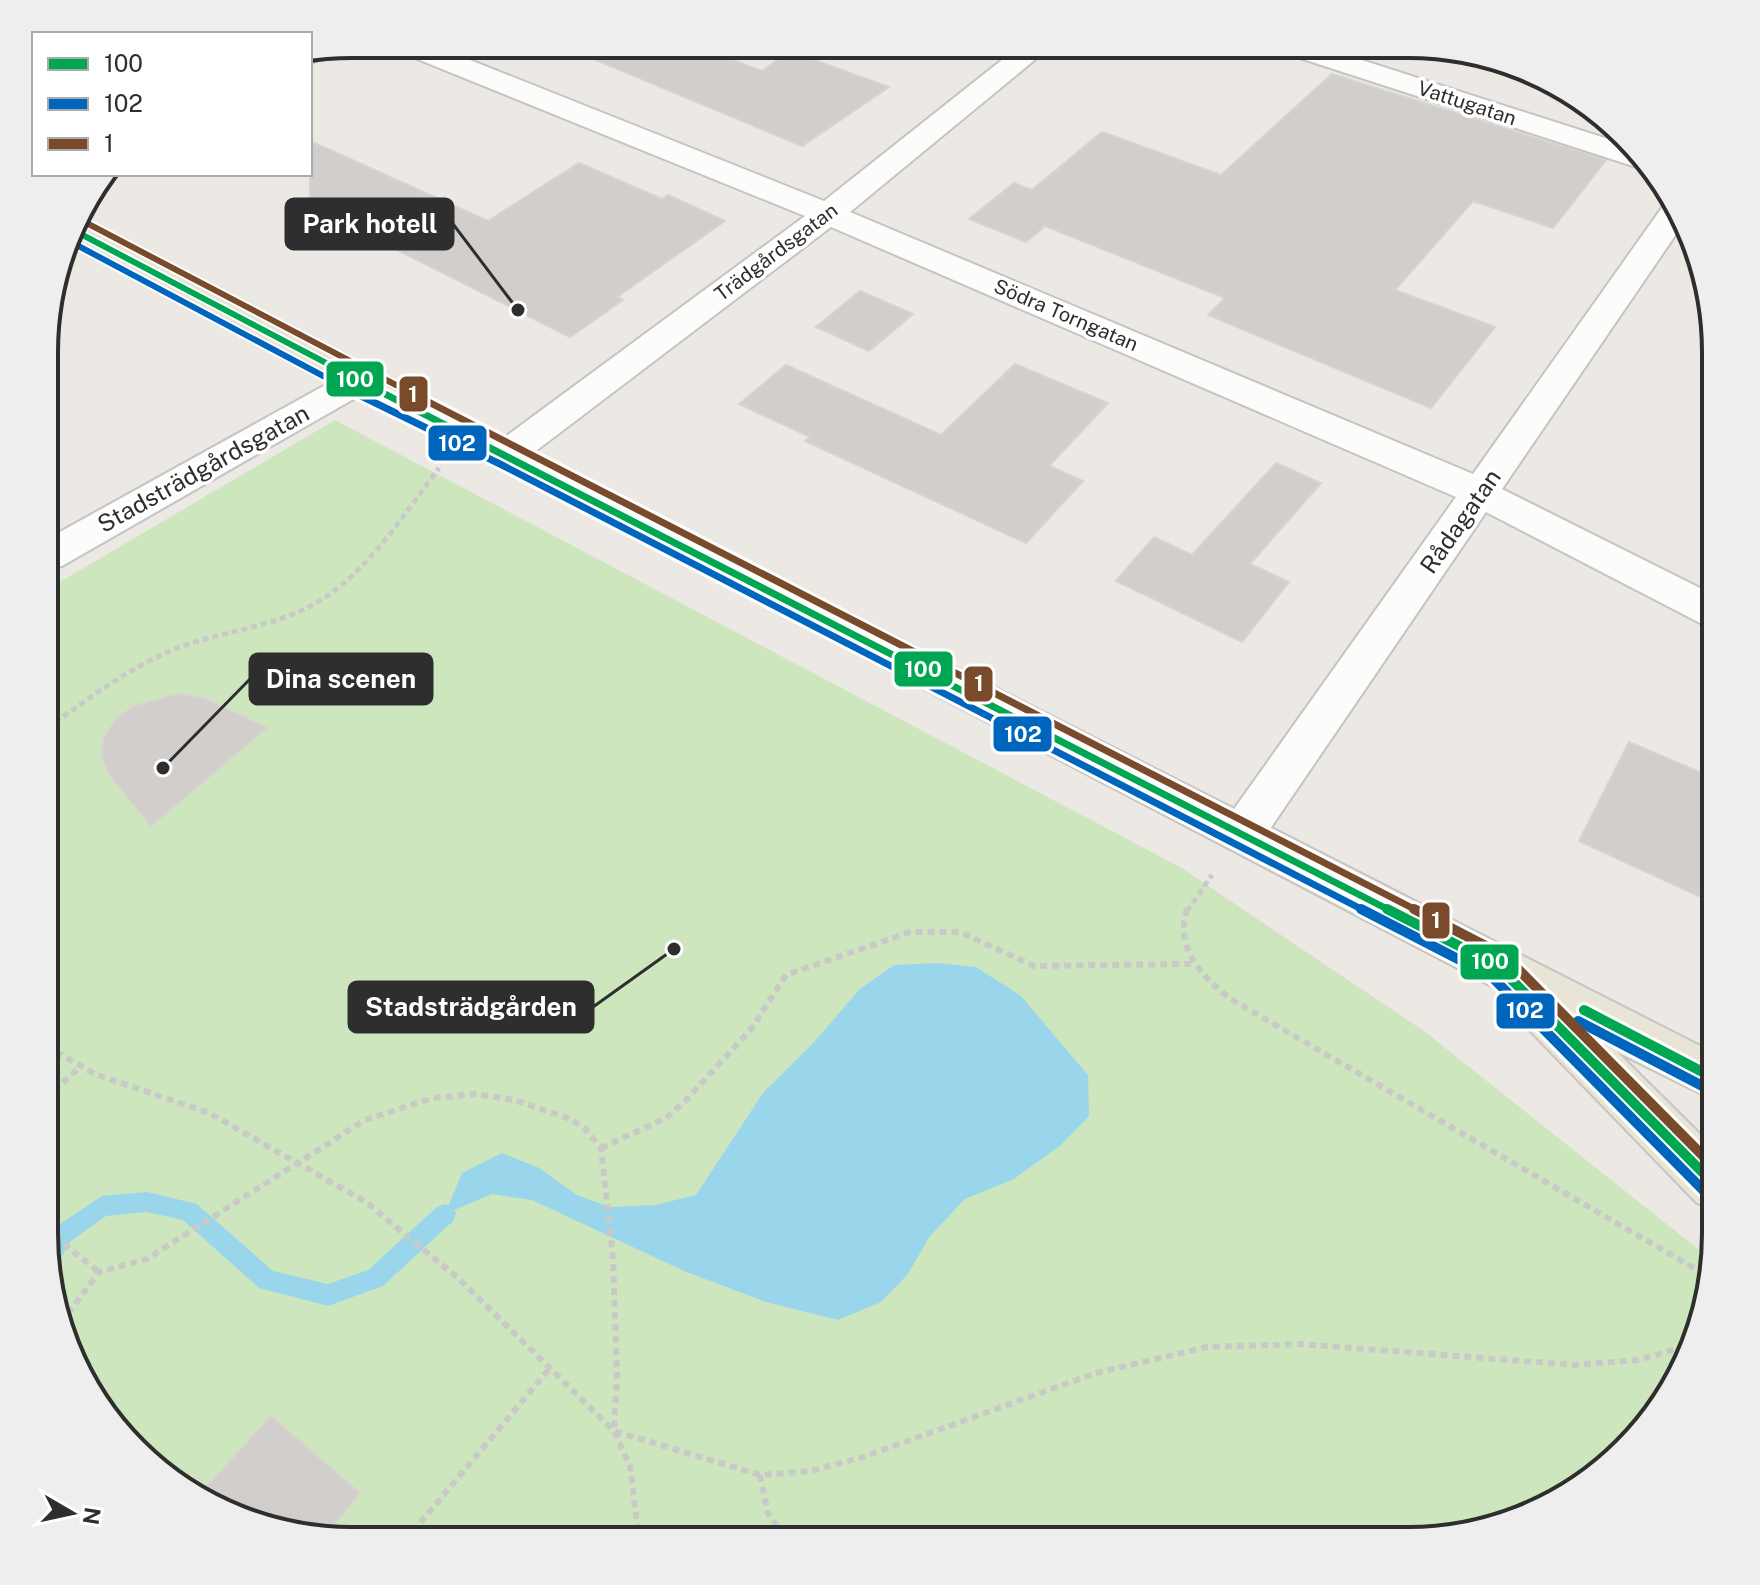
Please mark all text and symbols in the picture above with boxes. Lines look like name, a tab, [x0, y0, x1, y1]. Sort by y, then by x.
legend	[32, 32, 312, 176]
text: 100	[104, 49, 143, 77]
street label: Vattugatan	[1415, 76, 1519, 130]
text: 102	[104, 89, 143, 117]
text: 1	[104, 129, 114, 157]
street label: Trädgårdsgatan	[710, 198, 842, 306]
callout: Park hotell	[286, 199, 453, 249]
text: Park hotell	[302, 208, 438, 239]
street label: Södra Torngatan	[990, 274, 1142, 356]
line badge: 100	[325, 360, 385, 398]
text: 100	[336, 366, 374, 392]
line badge: 1	[398, 375, 429, 413]
text: 1	[408, 381, 418, 407]
street label: Stadsträdgårdsgatan	[92, 398, 314, 538]
line badge: 102	[427, 424, 488, 462]
text: 102	[438, 430, 476, 456]
street label: Rådagatan	[1414, 464, 1506, 578]
line badge: 100	[893, 650, 954, 688]
callout: Dina scenen	[250, 654, 432, 704]
text: 100	[904, 656, 942, 682]
text: Dina scenen	[266, 663, 416, 694]
line badge: 1	[963, 665, 994, 703]
text: 1	[974, 670, 984, 696]
line badge: 102	[992, 715, 1053, 753]
text: 102	[1004, 721, 1042, 747]
line badge: 1	[1421, 901, 1451, 940]
text: 1	[1431, 907, 1441, 933]
line badge: 100	[1459, 943, 1520, 981]
text: 100	[1471, 948, 1509, 974]
callout: Stadsträdgården	[349, 982, 593, 1032]
text: Stadsträdgården	[365, 991, 577, 1022]
line badge: 102	[1495, 992, 1556, 1030]
text: 102	[1506, 997, 1544, 1023]
north arrow	[32, 1473, 112, 1553]
text: N	[78, 1506, 106, 1527]

